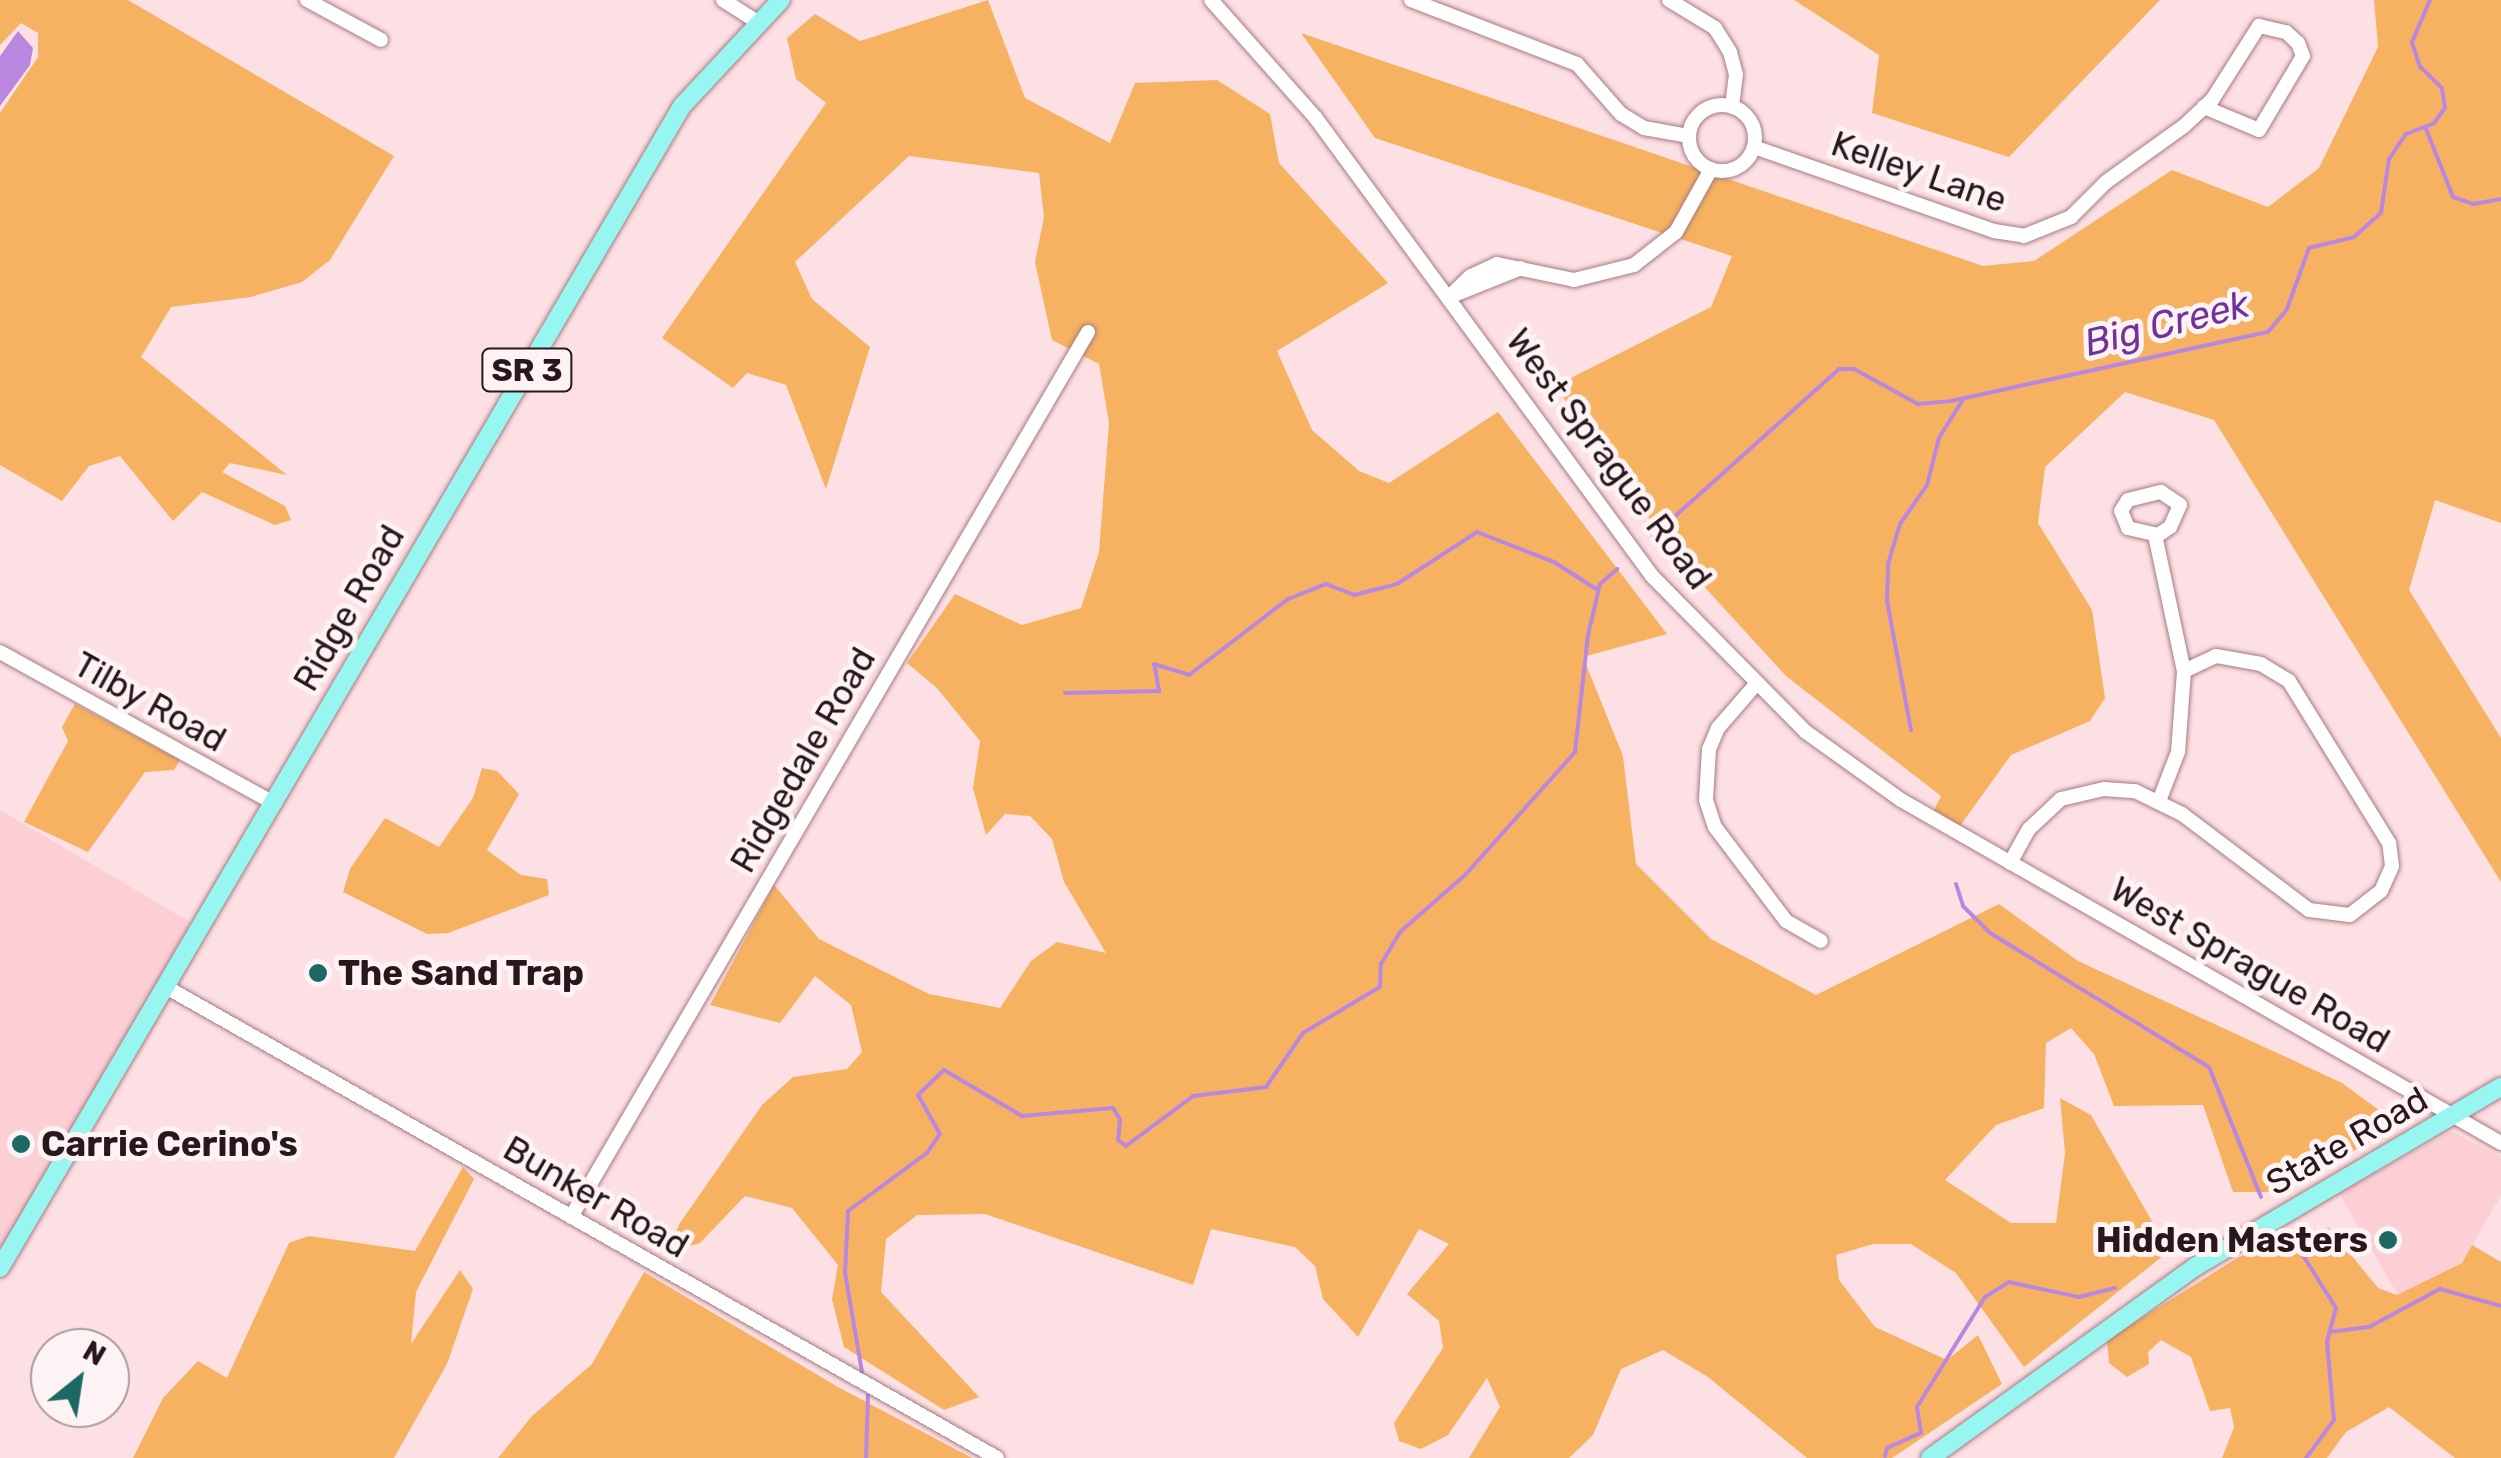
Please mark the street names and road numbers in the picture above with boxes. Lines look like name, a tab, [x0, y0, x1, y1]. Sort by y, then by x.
street label: Kelley Lane	[1826, 122, 2012, 222]
street label: West Sprague Road	[1497, 321, 1721, 597]
road number: SR 3	[480, 343, 574, 397]
street label: Ridge Road	[285, 518, 413, 698]
street label: Ridgedale Road	[722, 640, 884, 880]
street label: Tilby Road	[66, 643, 234, 761]
street label: West Sprague Road	[2103, 868, 2397, 1062]
street label: State Road	[2259, 1078, 2435, 1204]
street label: Bunker Road	[496, 1127, 696, 1267]

